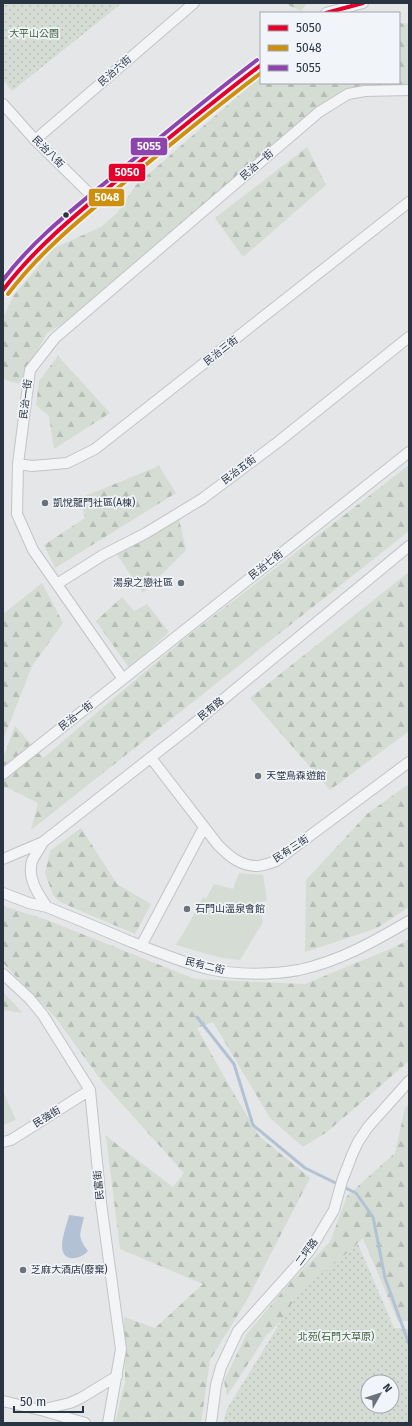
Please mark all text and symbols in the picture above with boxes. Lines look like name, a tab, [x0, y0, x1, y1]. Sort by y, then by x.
legend	[260, 12, 400, 84]
text: 5050	[296, 21, 322, 35]
park label: 大平山公園	[9, 28, 59, 40]
text: 5048	[296, 41, 322, 55]
street label: 民治六街	[96, 53, 134, 89]
text: 5055	[296, 61, 321, 75]
street label: 民治八街	[30, 134, 66, 170]
line badge: 5055	[130, 137, 168, 156]
text: 5055	[137, 140, 161, 153]
street label: 民治一街	[238, 147, 276, 183]
line badge: 5050	[108, 163, 146, 182]
text: 5050	[115, 166, 140, 179]
line badge: 5048	[88, 188, 125, 207]
text: 5048	[95, 191, 120, 204]
unlabelled marker	[61, 210, 71, 220]
street label: 民治三街	[202, 334, 240, 368]
street label: 民治一街	[18, 378, 34, 420]
street label: 民治五街	[219, 453, 259, 487]
place label: 凱悅龍門社區(A棟)	[53, 496, 135, 509]
marker: 凱悅龍門社區(A棟)	[40, 498, 50, 508]
street label: 民治七街	[247, 548, 285, 582]
place label: 湯泉之戀社區	[113, 577, 173, 589]
marker: 湯泉之戀社區	[176, 578, 186, 588]
street label: 民有路	[196, 695, 226, 723]
street label: 民治一街	[57, 699, 95, 733]
place label: 天堂鳥森遊館	[266, 770, 326, 782]
marker: 天堂鳥森遊館	[253, 771, 263, 781]
street label: 民有三街	[271, 833, 311, 865]
place label: 石門山溫泉會館	[195, 903, 265, 915]
marker: 石門山溫泉會館	[182, 904, 192, 914]
street label: 民有二街	[184, 955, 226, 977]
street label: 民強街	[31, 1104, 63, 1130]
street label: 民富街	[91, 1169, 107, 1201]
street label: 二坪路	[293, 1236, 321, 1268]
place label: 芝麻大酒店(廢棄)	[31, 1263, 107, 1276]
marker: 芝麻大酒店(廢棄)	[18, 1265, 28, 1275]
park label: 北苑(石門大草原)	[298, 1330, 374, 1343]
north arrow	[360, 1374, 400, 1414]
text: N	[380, 1381, 395, 1395]
scale bar	[14, 1388, 83, 1414]
text: 50 m	[20, 1395, 46, 1409]

